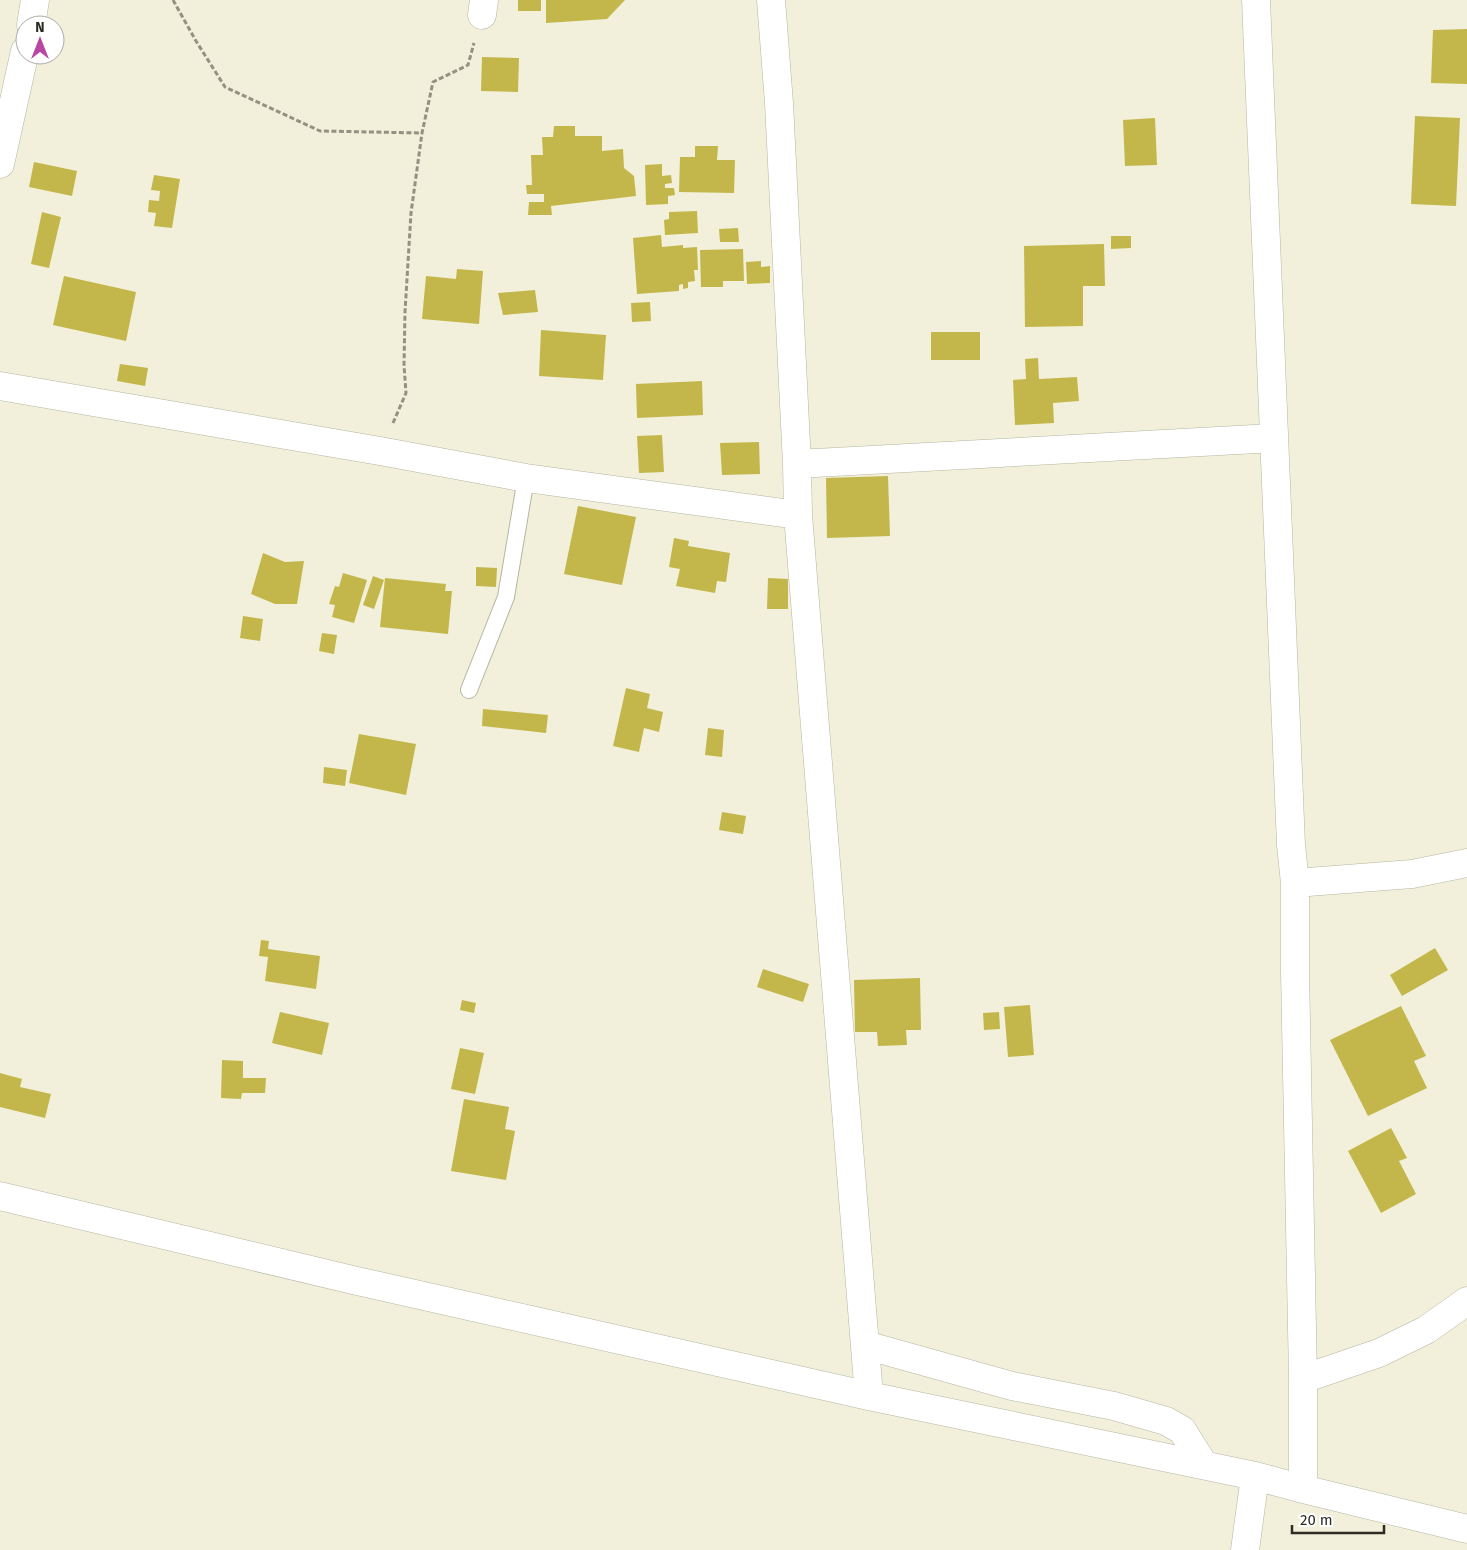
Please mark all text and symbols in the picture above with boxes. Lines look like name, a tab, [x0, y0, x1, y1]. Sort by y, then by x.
north arrow	[15, 15, 65, 65]
text: N	[35, 19, 45, 36]
scale bar	[1292, 1502, 1384, 1534]
text: 20 m	[1300, 1511, 1333, 1529]

